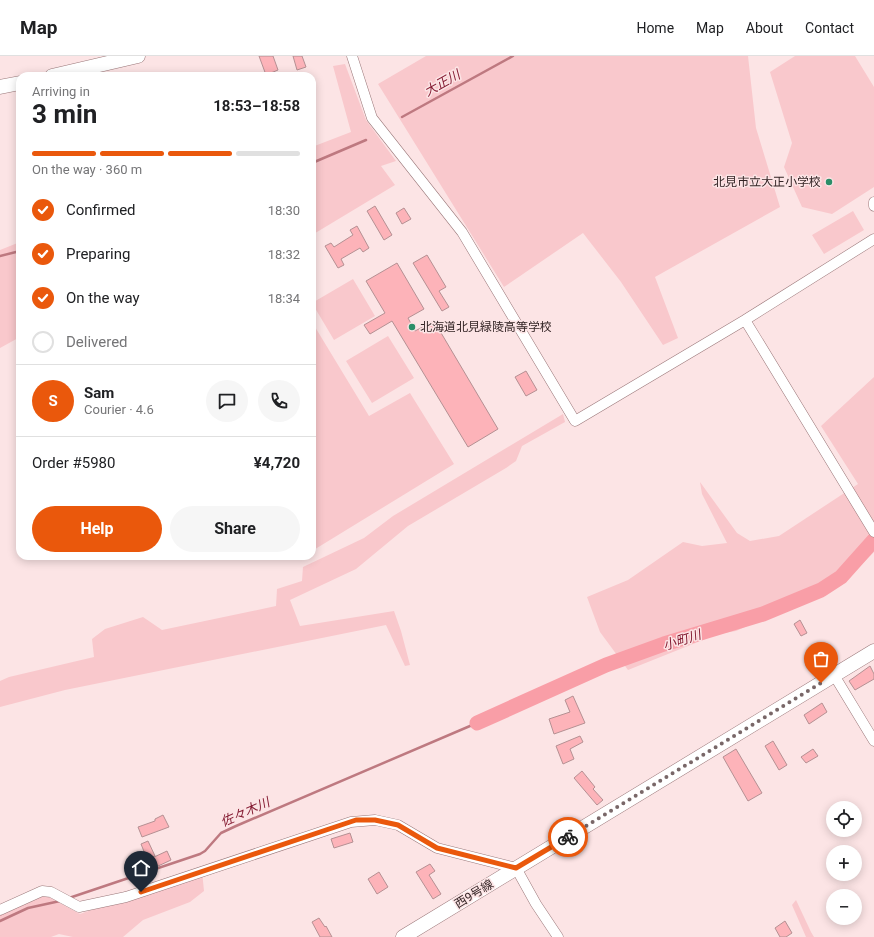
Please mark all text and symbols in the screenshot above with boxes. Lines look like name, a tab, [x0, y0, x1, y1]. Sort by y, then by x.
text: Map	[20, 16, 58, 39]
text: Home	[636, 20, 674, 36]
text: Map	[696, 20, 724, 36]
text: About	[746, 20, 783, 36]
text: Contact	[805, 20, 854, 36]
water label: 大正川	[421, 66, 464, 99]
text: Arriving in	[32, 84, 90, 99]
text: 18:53–18:58	[213, 97, 300, 115]
text: 3 min	[32, 99, 97, 129]
text: On the way · 360 m	[32, 162, 142, 177]
place label: 北見市立大正小学校	[713, 175, 821, 189]
marker: 北見市立大正小学校	[824, 177, 834, 187]
icon: check	[32, 199, 54, 221]
text: Confirmed	[66, 201, 136, 219]
text: 18:30	[268, 203, 300, 218]
icon: check	[32, 243, 54, 265]
text: Preparing	[66, 245, 130, 263]
text: 18:32	[268, 247, 300, 262]
icon: check	[32, 287, 54, 309]
text: On the way	[66, 289, 140, 307]
text: 18:34	[268, 291, 300, 306]
place label: 北海道北見緑陵高等学校	[420, 320, 552, 334]
marker: 北海道北見緑陵高等学校	[407, 322, 417, 332]
text: Delivered	[66, 333, 128, 351]
button: chat	[206, 380, 248, 422]
button: phone	[258, 380, 300, 422]
text: Sam	[84, 384, 114, 402]
text: S	[48, 392, 58, 410]
text: Courier · 4.6	[84, 402, 154, 417]
text: Order #5980	[32, 454, 115, 472]
text: ¥4,720	[254, 454, 300, 472]
button: Help	[32, 506, 162, 552]
button: Share	[170, 506, 300, 552]
water label: 小町川	[661, 626, 705, 653]
pin	[804, 642, 838, 683]
icon: bag	[810, 648, 832, 670]
water label: 佐々木川	[218, 794, 274, 829]
map controls	[826, 801, 862, 925]
button: locate	[826, 801, 862, 837]
courier	[548, 817, 588, 857]
icon: bike	[557, 826, 579, 848]
button: +	[826, 845, 862, 881]
pin	[124, 851, 158, 892]
icon: home	[130, 857, 152, 879]
street label: 西9号線	[452, 877, 496, 911]
button: −	[826, 889, 862, 925]

